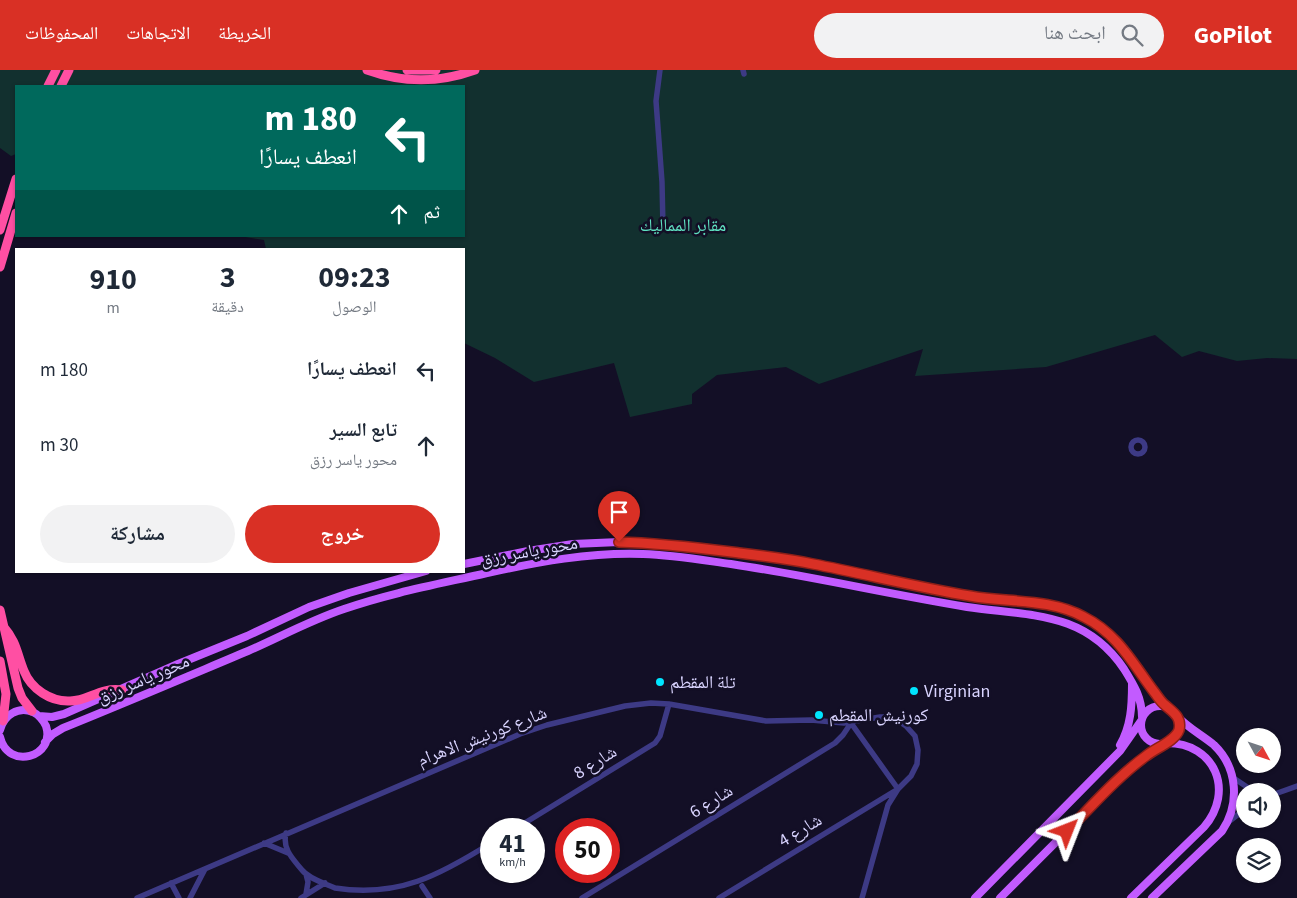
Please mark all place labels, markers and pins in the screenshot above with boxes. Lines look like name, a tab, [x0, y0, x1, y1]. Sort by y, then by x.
pin	[598, 491, 640, 542]
place label: تلة المقطم	[670, 670, 736, 695]
marker: تلة المقطم	[654, 676, 666, 688]
place label: Virginian	[924, 679, 990, 704]
marker: Virginian	[908, 685, 920, 697]
place label: كورنيش المقطم	[829, 703, 929, 728]
marker: كورنيش المقطم	[813, 709, 825, 721]

